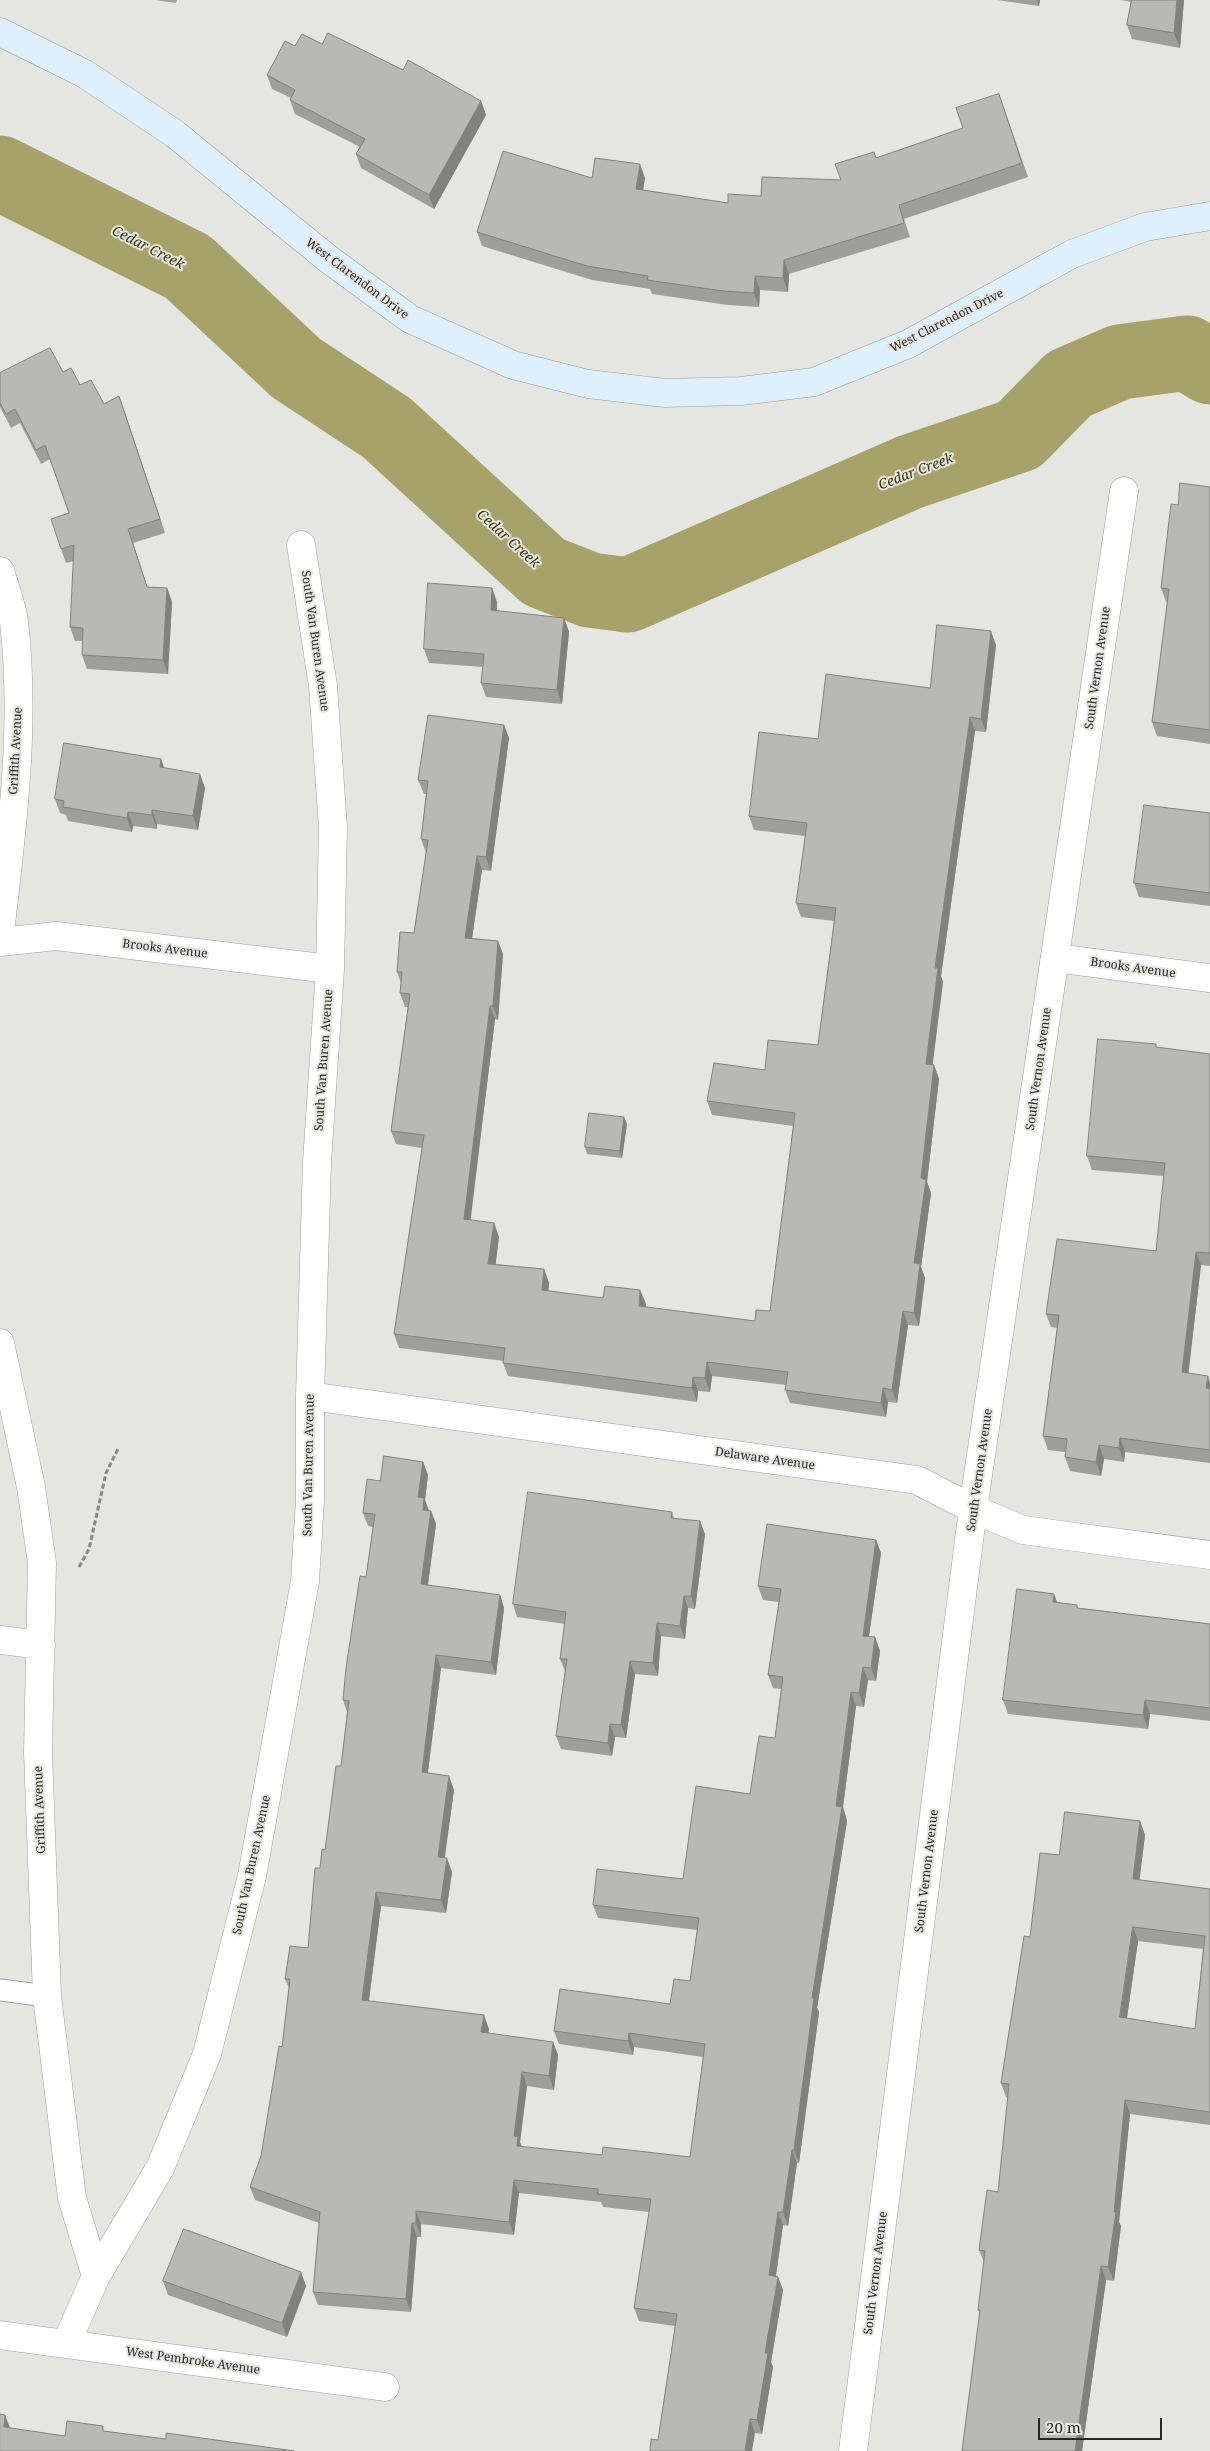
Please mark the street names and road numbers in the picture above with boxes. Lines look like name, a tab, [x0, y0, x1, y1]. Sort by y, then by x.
street label: West Clarendon Drive	[303, 236, 411, 322]
street label: West Clarendon Drive	[888, 286, 1006, 356]
street label: South Van Buren Avenue	[298, 570, 332, 712]
street label: South Vernon Avenue	[1082, 606, 1114, 730]
street label: Griffith Avenue	[7, 707, 25, 795]
street label: Brooks Avenue	[122, 937, 208, 961]
street label: Brooks Avenue	[1090, 955, 1176, 981]
street label: South Van Buren Avenue	[312, 989, 336, 1131]
street label: South Vernon Avenue	[1023, 1007, 1055, 1131]
street label: South Van Buren Avenue	[301, 1394, 317, 1536]
street label: South Vernon Avenue	[964, 1408, 996, 1532]
street label: Delaware Avenue	[714, 1445, 816, 1473]
street label: Griffith Avenue	[31, 1766, 49, 1854]
street label: South Van Buren Avenue	[230, 1794, 274, 1936]
street label: South Vernon Avenue	[912, 1809, 942, 1933]
street label: South Vernon Avenue	[861, 2211, 891, 2335]
street label: West Pembroke Avenue	[125, 2344, 261, 2378]

